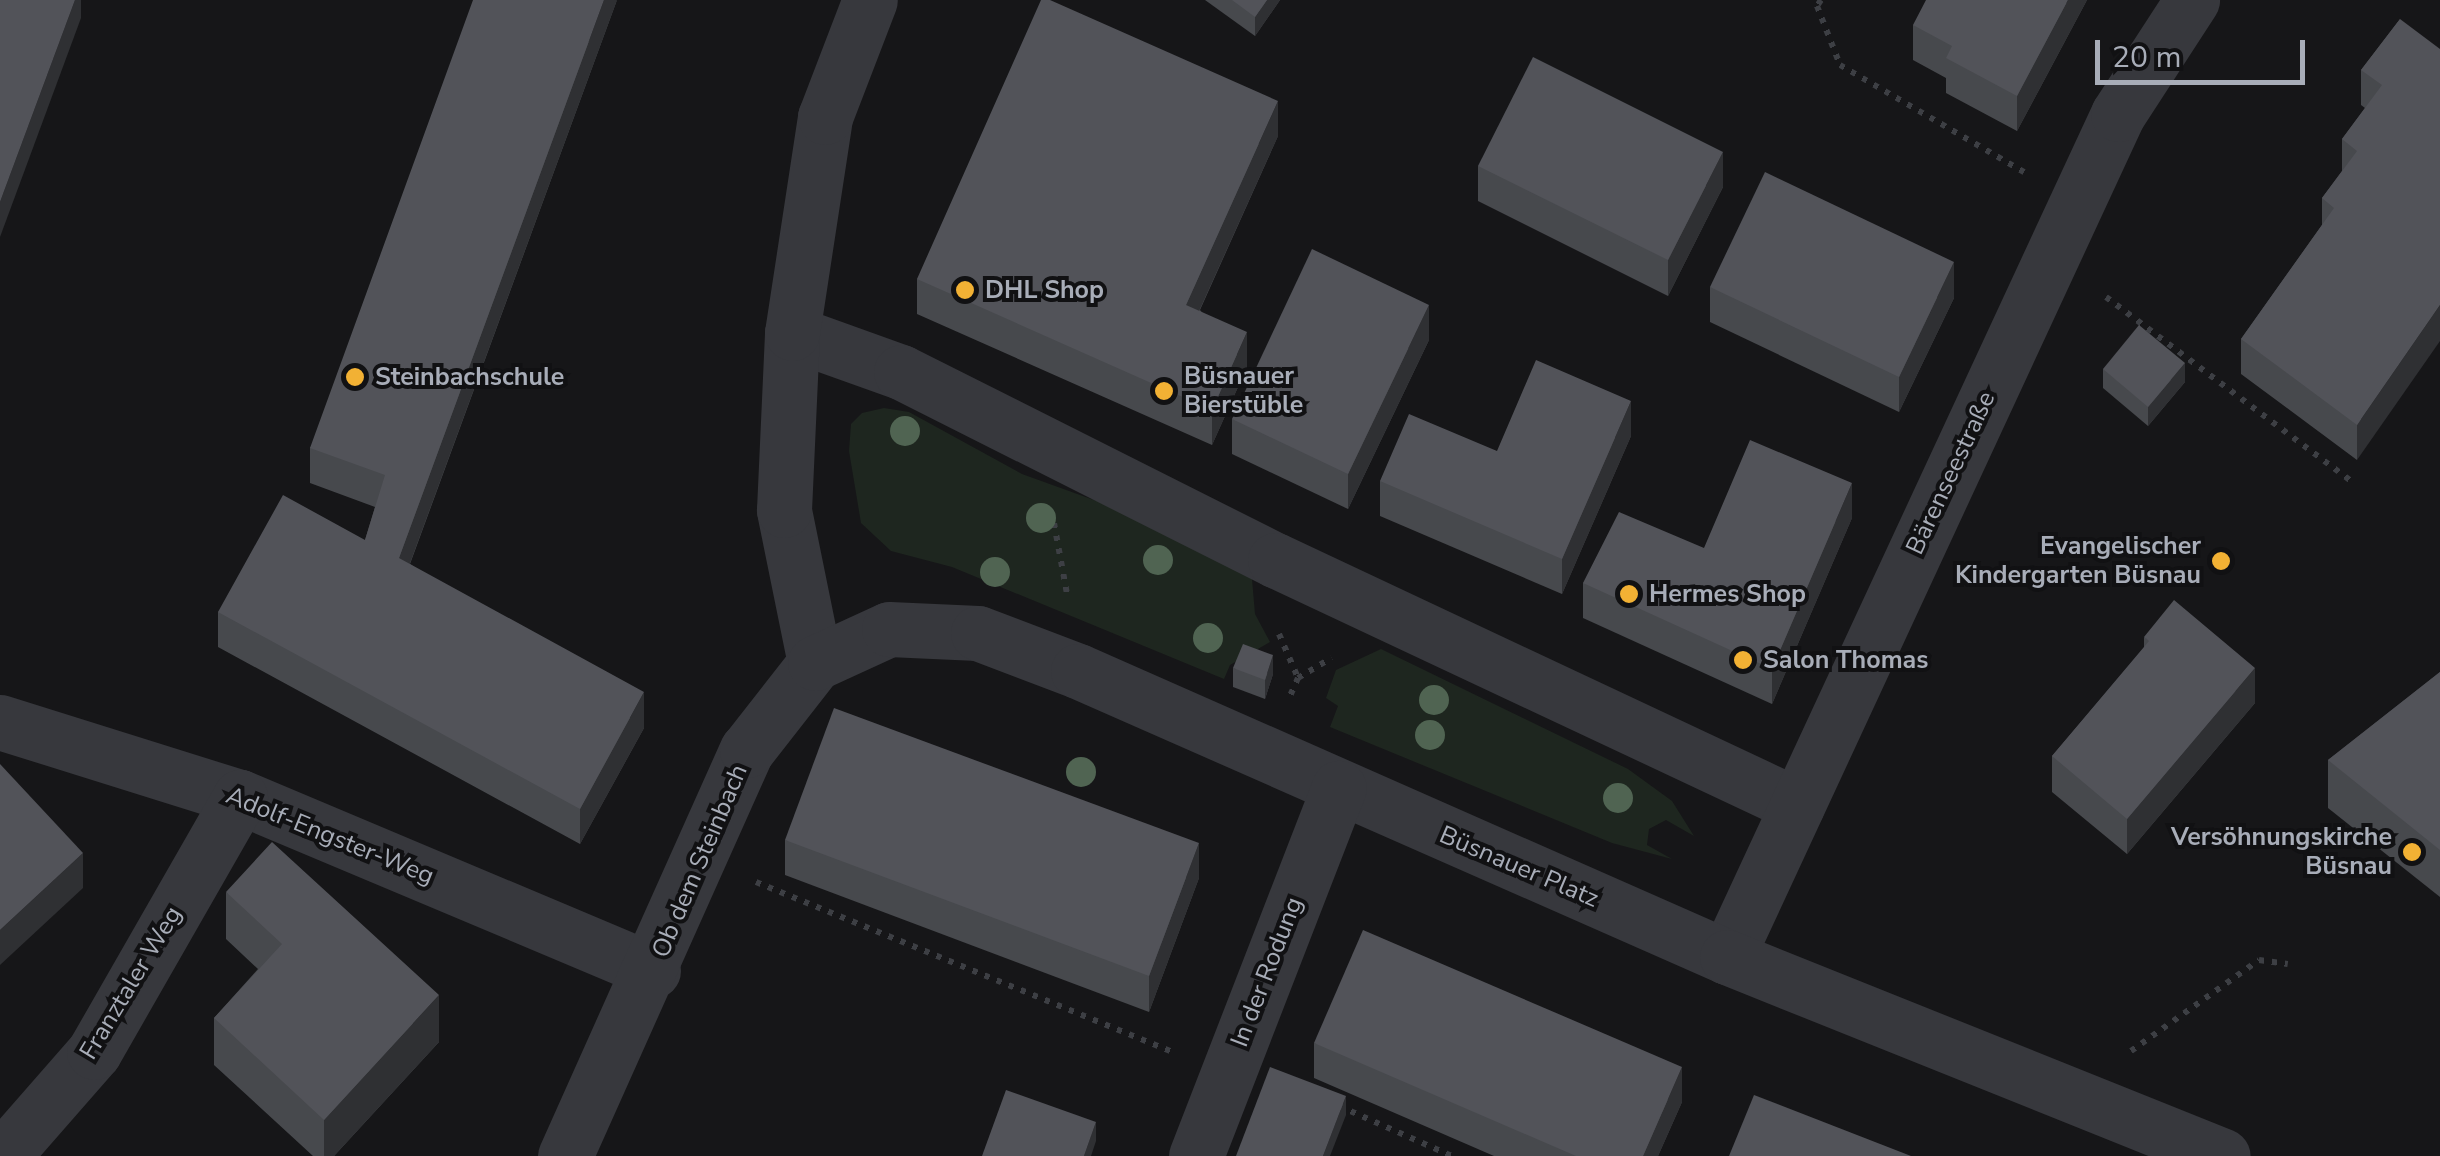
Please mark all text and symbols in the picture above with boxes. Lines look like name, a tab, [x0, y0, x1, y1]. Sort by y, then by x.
scale bar	[2100, 20, 2310, 82]
text: 20 m	[2112, 37, 2181, 78]
place label: DHL Shop	[985, 275, 1104, 305]
marker: DHL Shop	[954, 279, 976, 301]
place label: Steinbachschule	[375, 362, 564, 392]
place label: Büsnauer Bierstüble	[1184, 362, 1303, 421]
marker: Steinbachschule	[344, 366, 366, 388]
marker: Büsnauer Bierstüble	[1153, 380, 1175, 402]
street label: Bärenseestraße	[1900, 387, 2002, 559]
place label: Evangelischer Kindergarten Büsnau	[1955, 532, 2201, 591]
marker: Evangelischer Kindergarten Büsnau	[2210, 550, 2232, 572]
place label: Hermes Shop	[1649, 579, 1806, 609]
marker: Hermes Shop	[1618, 583, 1640, 605]
place label: Salon Thomas	[1763, 645, 1928, 675]
marker: Salon Thomas	[1732, 649, 1754, 671]
street label: Ob dem Steinbach	[646, 760, 754, 962]
street label: Adolf-Engster-Weg	[222, 781, 438, 891]
street label: Büsnauer Platz	[1435, 820, 1603, 914]
place label: Versöhnungskirche Büsnau	[2171, 823, 2392, 882]
marker: Versöhnungskirche Büsnau	[2401, 841, 2423, 863]
street label: In der Rodung	[1225, 893, 1309, 1051]
street label: Franztaler Weg	[74, 901, 188, 1065]

